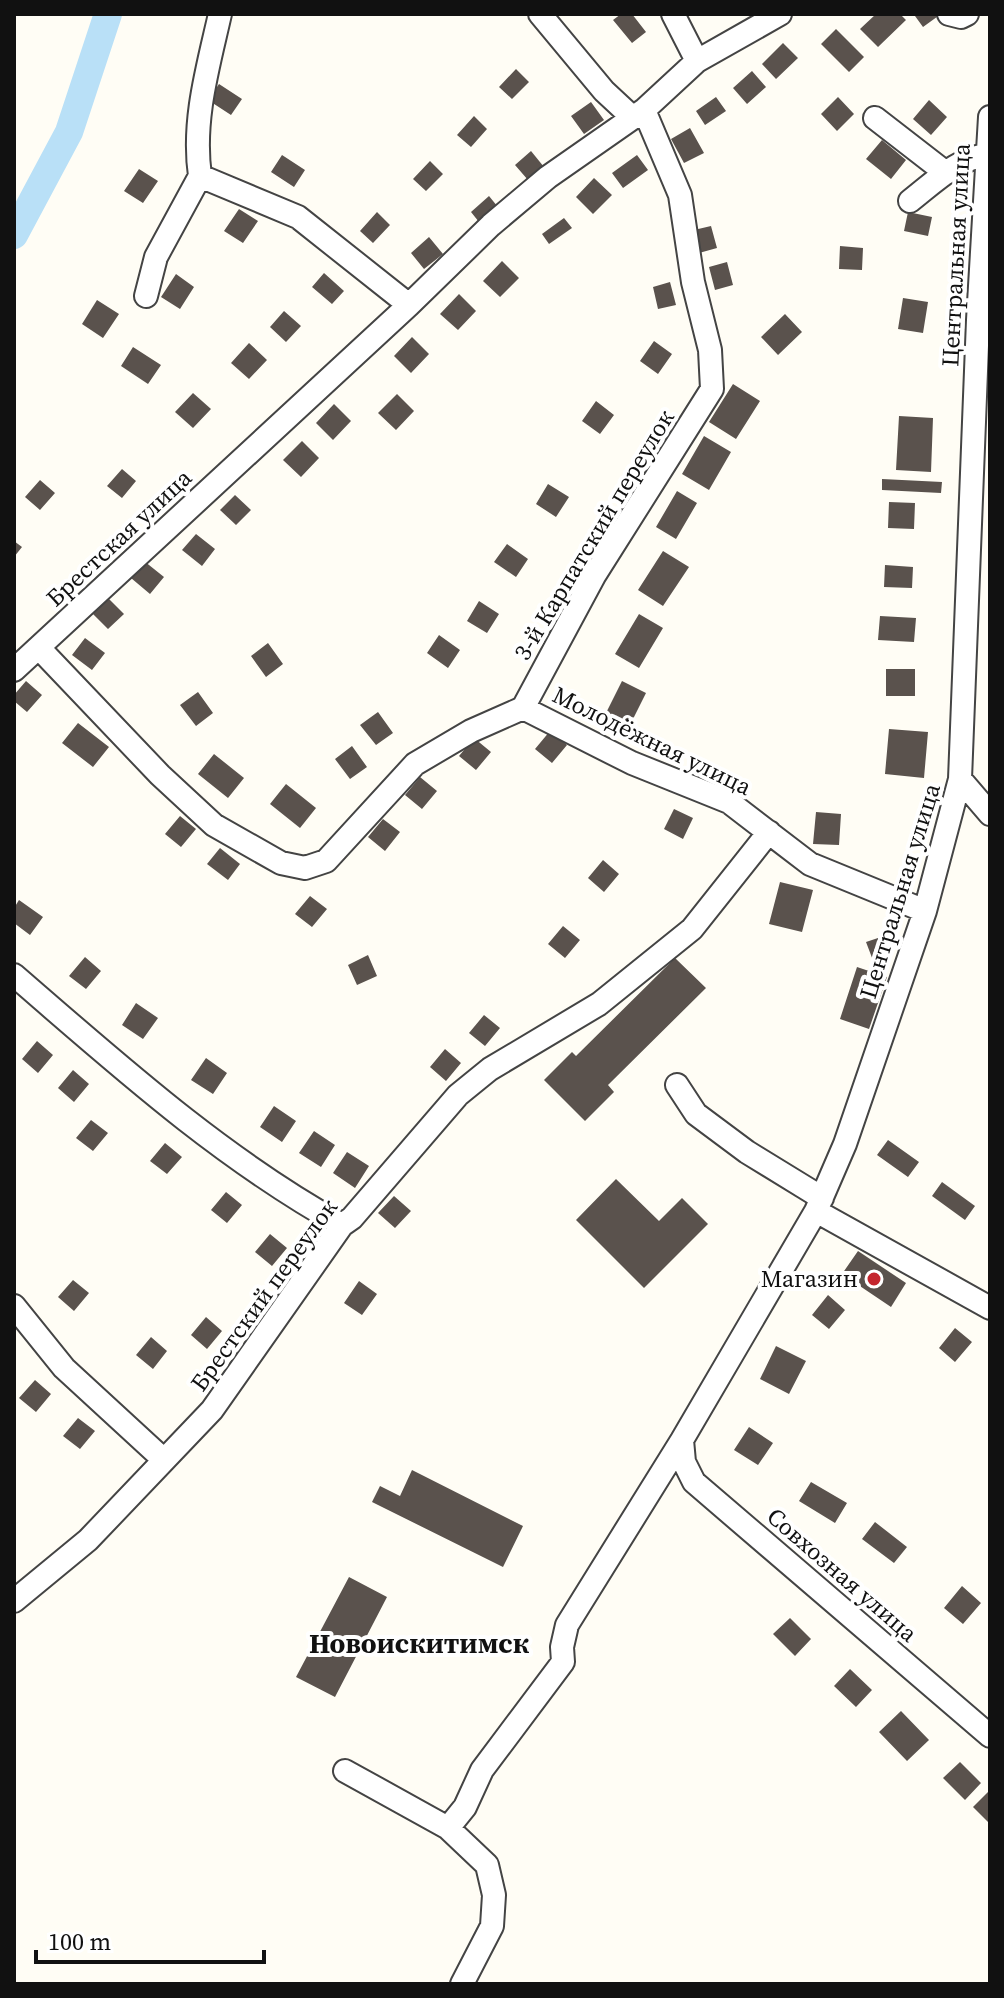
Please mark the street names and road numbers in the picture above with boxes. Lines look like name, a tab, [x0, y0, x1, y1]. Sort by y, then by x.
street label: Центральная улица	[933, 142, 978, 367]
street label: 3-й Карпатский переулок	[506, 403, 682, 666]
street label: Брестская улица	[39, 461, 199, 614]
street label: Молодёжная улица	[547, 678, 758, 803]
street label: Центральная улица	[851, 778, 948, 1003]
street label: Брестский переулок	[182, 1192, 345, 1398]
street label: Совхозная улица	[760, 1500, 925, 1650]

